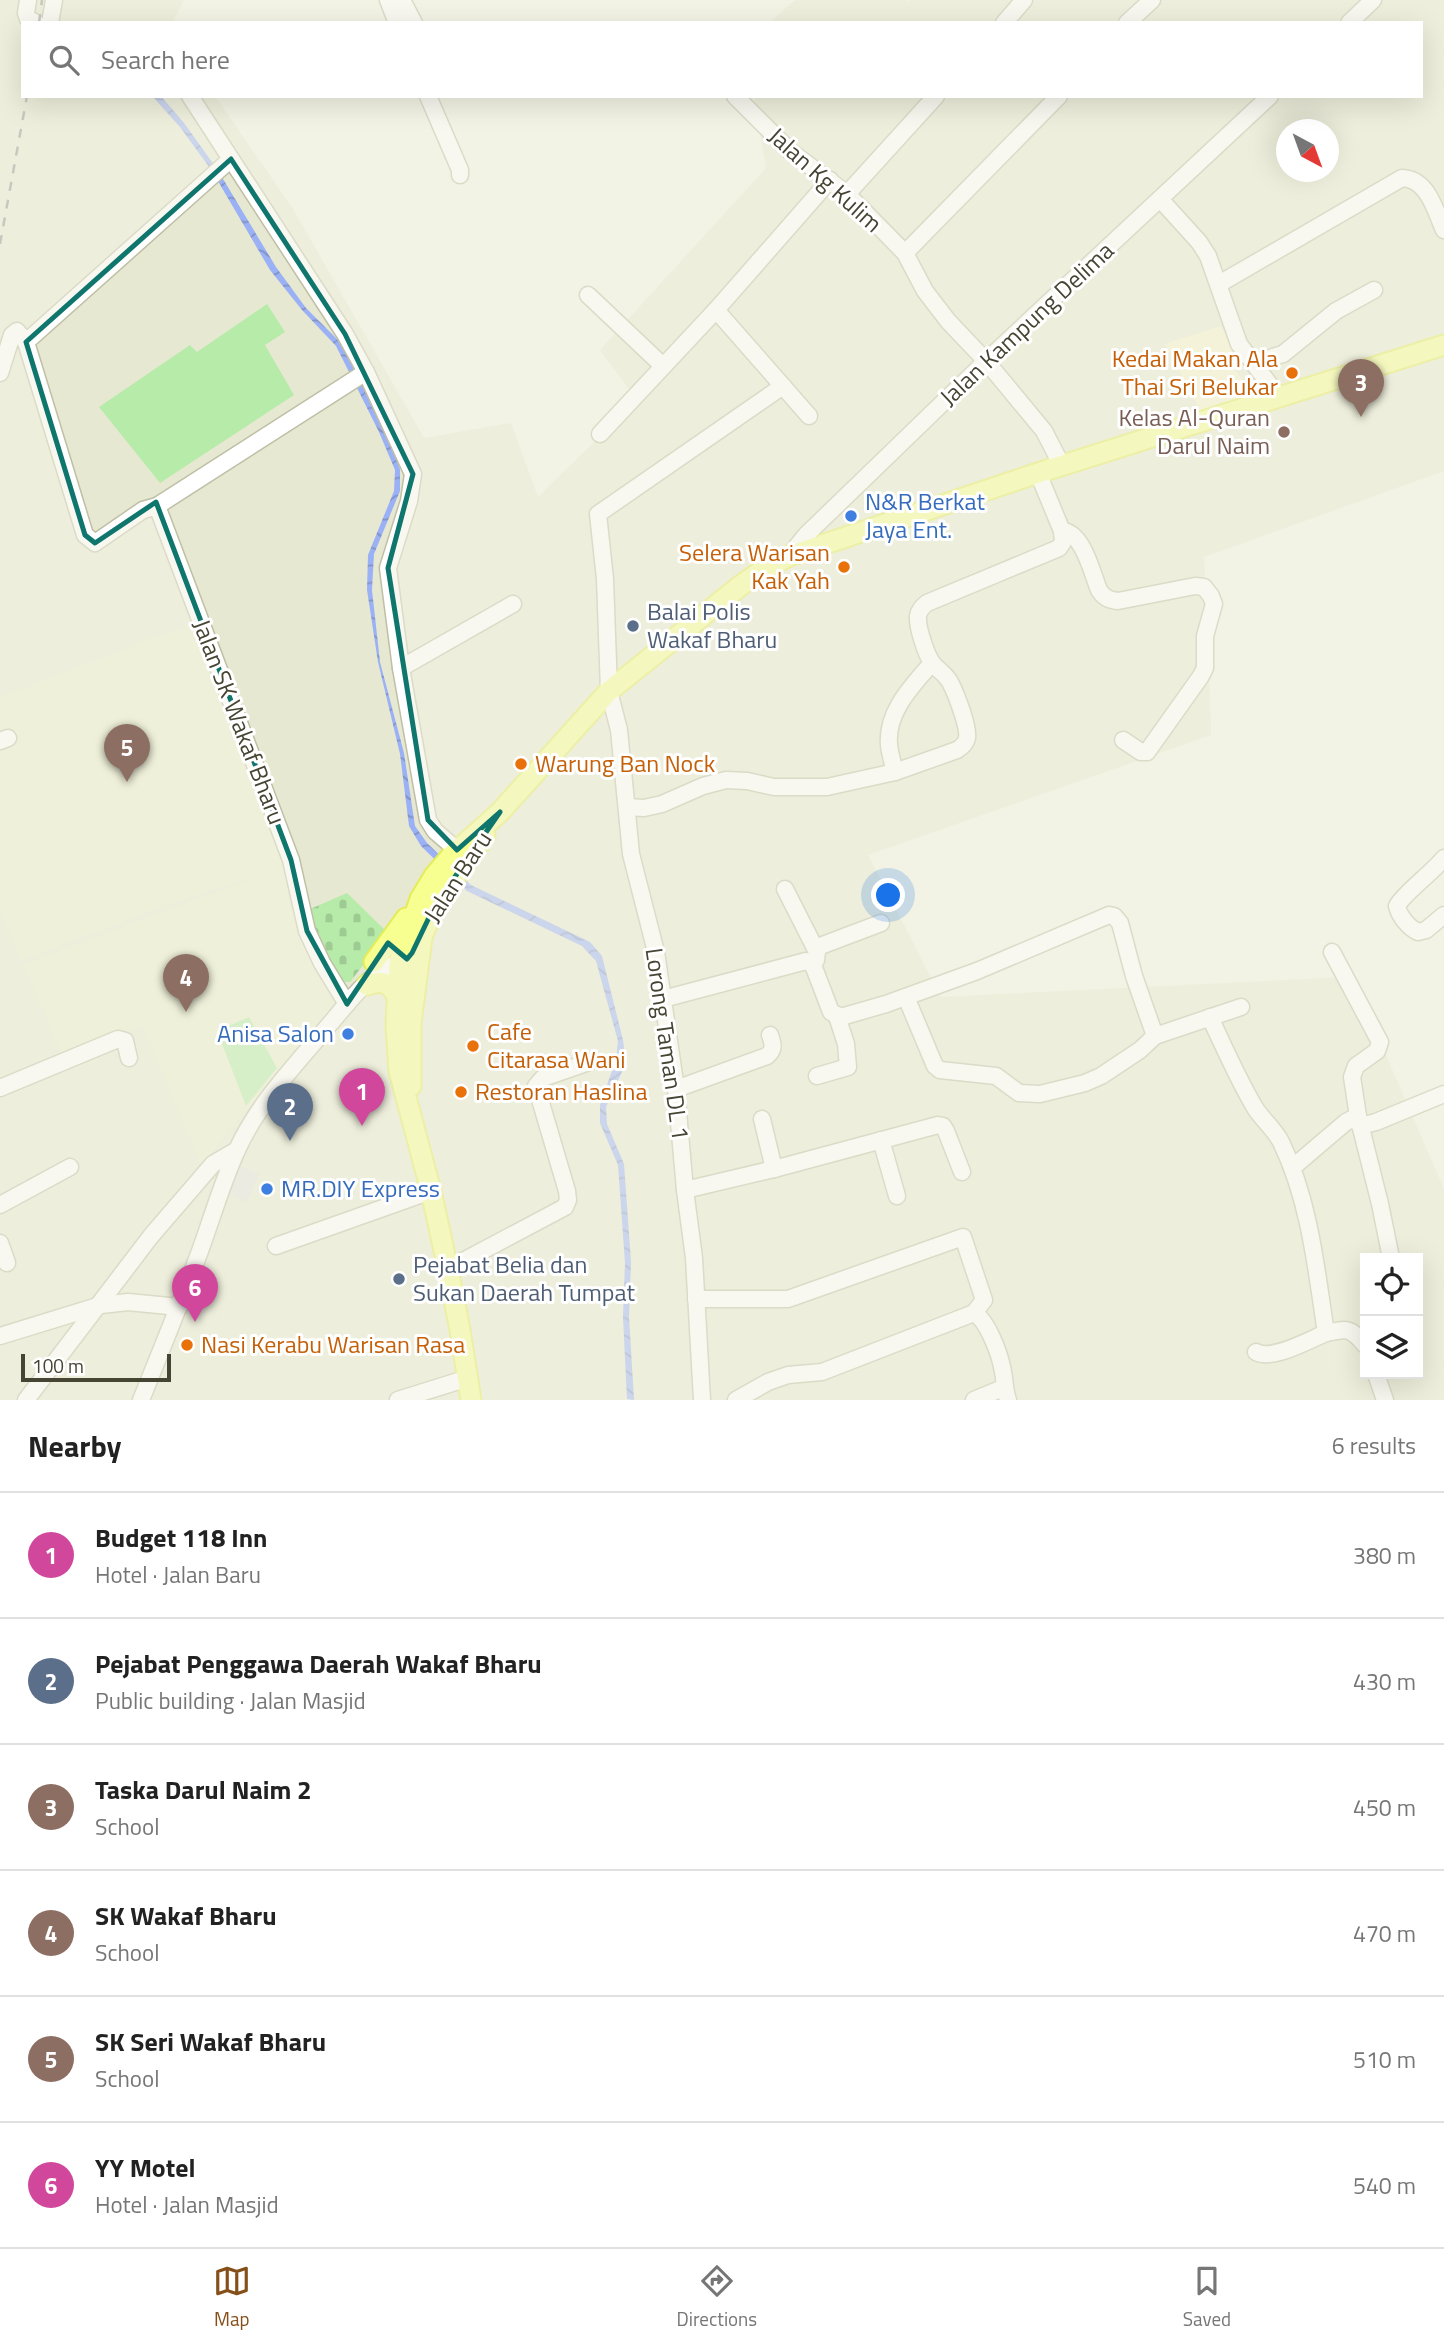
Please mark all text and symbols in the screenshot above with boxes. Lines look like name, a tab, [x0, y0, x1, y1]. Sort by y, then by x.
search box	[21, 21, 1423, 98]
text: Search here	[101, 40, 230, 79]
icon: search	[45, 41, 83, 79]
street label: Jalan Kg Kulim	[761, 118, 891, 240]
north arrow	[1276, 119, 1339, 182]
street label: Jalan Kampung Delima	[931, 233, 1122, 414]
place label: Kedai Makan Ala Thai Sri Belukar	[1112, 340, 1278, 404]
pin: 3	[1338, 359, 1384, 417]
marker: Kedai Makan Ala Thai Sri Belukar	[1284, 365, 1300, 381]
place label: Kelas Al-Quran Darul Naim	[1118, 399, 1270, 463]
marker: Kelas Al-Quran Darul Naim	[1276, 424, 1292, 440]
place label: N&R Berkat Jaya Ent.	[865, 483, 985, 547]
marker: N&R Berkat Jaya Ent.	[843, 508, 859, 524]
place label: Selera Warisan Kak Yah	[679, 534, 830, 598]
marker: Selera Warisan Kak Yah	[836, 559, 852, 575]
place label: Balai Polis Wakaf Bharu	[647, 593, 777, 657]
street label: Jalan SK Wakaf Bharu	[184, 614, 296, 829]
marker: Balai Polis Wakaf Bharu	[625, 618, 641, 634]
pin: 5	[104, 724, 150, 782]
place label: Warung Ban Nock	[535, 745, 716, 781]
marker: Warung Ban Nock	[513, 756, 529, 772]
street label: Jalan Baru	[414, 824, 500, 929]
your location	[871, 878, 905, 912]
street label: Lorong Taman DL 1	[637, 945, 699, 1142]
pin: 4	[163, 954, 209, 1012]
place label: Cafe Citarasa Wani	[487, 1013, 626, 1077]
place label: Anisa Salon	[217, 1015, 334, 1051]
marker: Anisa Salon	[340, 1026, 356, 1042]
marker: Cafe Citarasa Wani	[465, 1038, 481, 1054]
pin: 1	[339, 1068, 385, 1126]
place label: Restoran Haslina	[475, 1073, 648, 1109]
pin: 2	[267, 1083, 313, 1141]
marker: Restoran Haslina	[453, 1084, 469, 1100]
place label: MR.DIY Express	[281, 1170, 440, 1206]
marker: MR.DIY Express	[259, 1181, 275, 1197]
place label: Pejabat Belia dan Sukan Daerah Tumpat	[413, 1246, 636, 1310]
map controls	[1360, 1253, 1423, 1379]
button: locate	[1360, 1253, 1423, 1316]
pin: 6	[172, 1264, 218, 1322]
marker: Pejabat Belia dan Sukan Daerah Tumpat	[391, 1271, 407, 1287]
button: layers	[1360, 1316, 1423, 1379]
place label: Nasi Kerabu Warisan Rasa	[201, 1326, 465, 1362]
marker: Nasi Kerabu Warisan Rasa	[179, 1337, 195, 1353]
scale bar	[21, 1351, 172, 1383]
text: 100 m	[32, 1351, 84, 1380]
text: Nearby	[28, 1423, 121, 1469]
text: 6 results	[1332, 1428, 1416, 1463]
text: Budget 118 Inn	[95, 1518, 267, 1557]
text: 1	[45, 1538, 57, 1573]
text: 380 m	[1353, 1538, 1416, 1573]
text: Hotel · Jalan Baru	[95, 1557, 261, 1592]
text: Pejabat Penggawa Daerah Wakaf Bharu	[95, 1644, 542, 1683]
text: 2	[45, 1664, 57, 1699]
text: 430 m	[1353, 1664, 1416, 1699]
text: Public building · Jalan Masjid	[95, 1683, 366, 1718]
text: Taska Darul Naim 2	[95, 1770, 312, 1809]
text: 3	[45, 1790, 57, 1825]
text: 450 m	[1353, 1790, 1416, 1825]
text: School	[95, 1809, 159, 1844]
text: SK Wakaf Bharu	[95, 1896, 277, 1935]
text: 4	[45, 1916, 57, 1951]
text: 470 m	[1353, 1916, 1416, 1951]
text: School	[95, 1935, 159, 1970]
text: SK Seri Wakaf Bharu	[95, 2022, 326, 2061]
text: 5	[45, 2042, 57, 2077]
text: 510 m	[1353, 2042, 1416, 2077]
text: School	[95, 2061, 159, 2096]
text: YY Motel	[95, 2148, 195, 2187]
text: 6	[45, 2168, 57, 2203]
text: 540 m	[1353, 2168, 1416, 2203]
text: Hotel · Jalan Masjid	[95, 2187, 279, 2222]
tab: Map	[213, 2262, 251, 2333]
tab: Directions	[677, 2262, 757, 2333]
tab: Saved	[1183, 2262, 1231, 2333]

